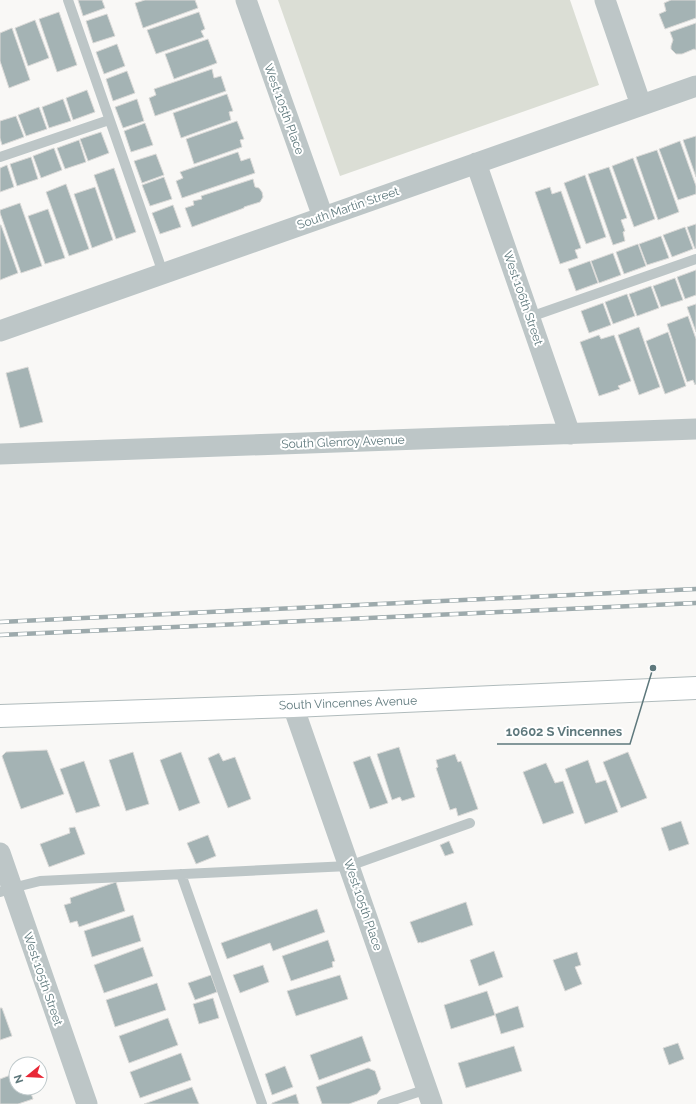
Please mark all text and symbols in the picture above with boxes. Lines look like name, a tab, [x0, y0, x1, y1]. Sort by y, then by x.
street label: West 105th Place	[261, 62, 307, 156]
street label: South Martin Street	[295, 184, 401, 232]
street label: West 106th Street	[500, 249, 546, 347]
street label: South Glenroy Avenue	[281, 433, 405, 451]
street label: South Vincennes Avenue	[279, 694, 417, 712]
callout: 10602 S Vincennes	[497, 719, 630, 744]
text: 10602 S Vincennes	[506, 724, 623, 739]
street label: West 105th Place	[341, 858, 385, 952]
street label: West 105th Street	[20, 930, 66, 1028]
north arrow	[8, 1056, 48, 1096]
text: N	[11, 1073, 26, 1085]

